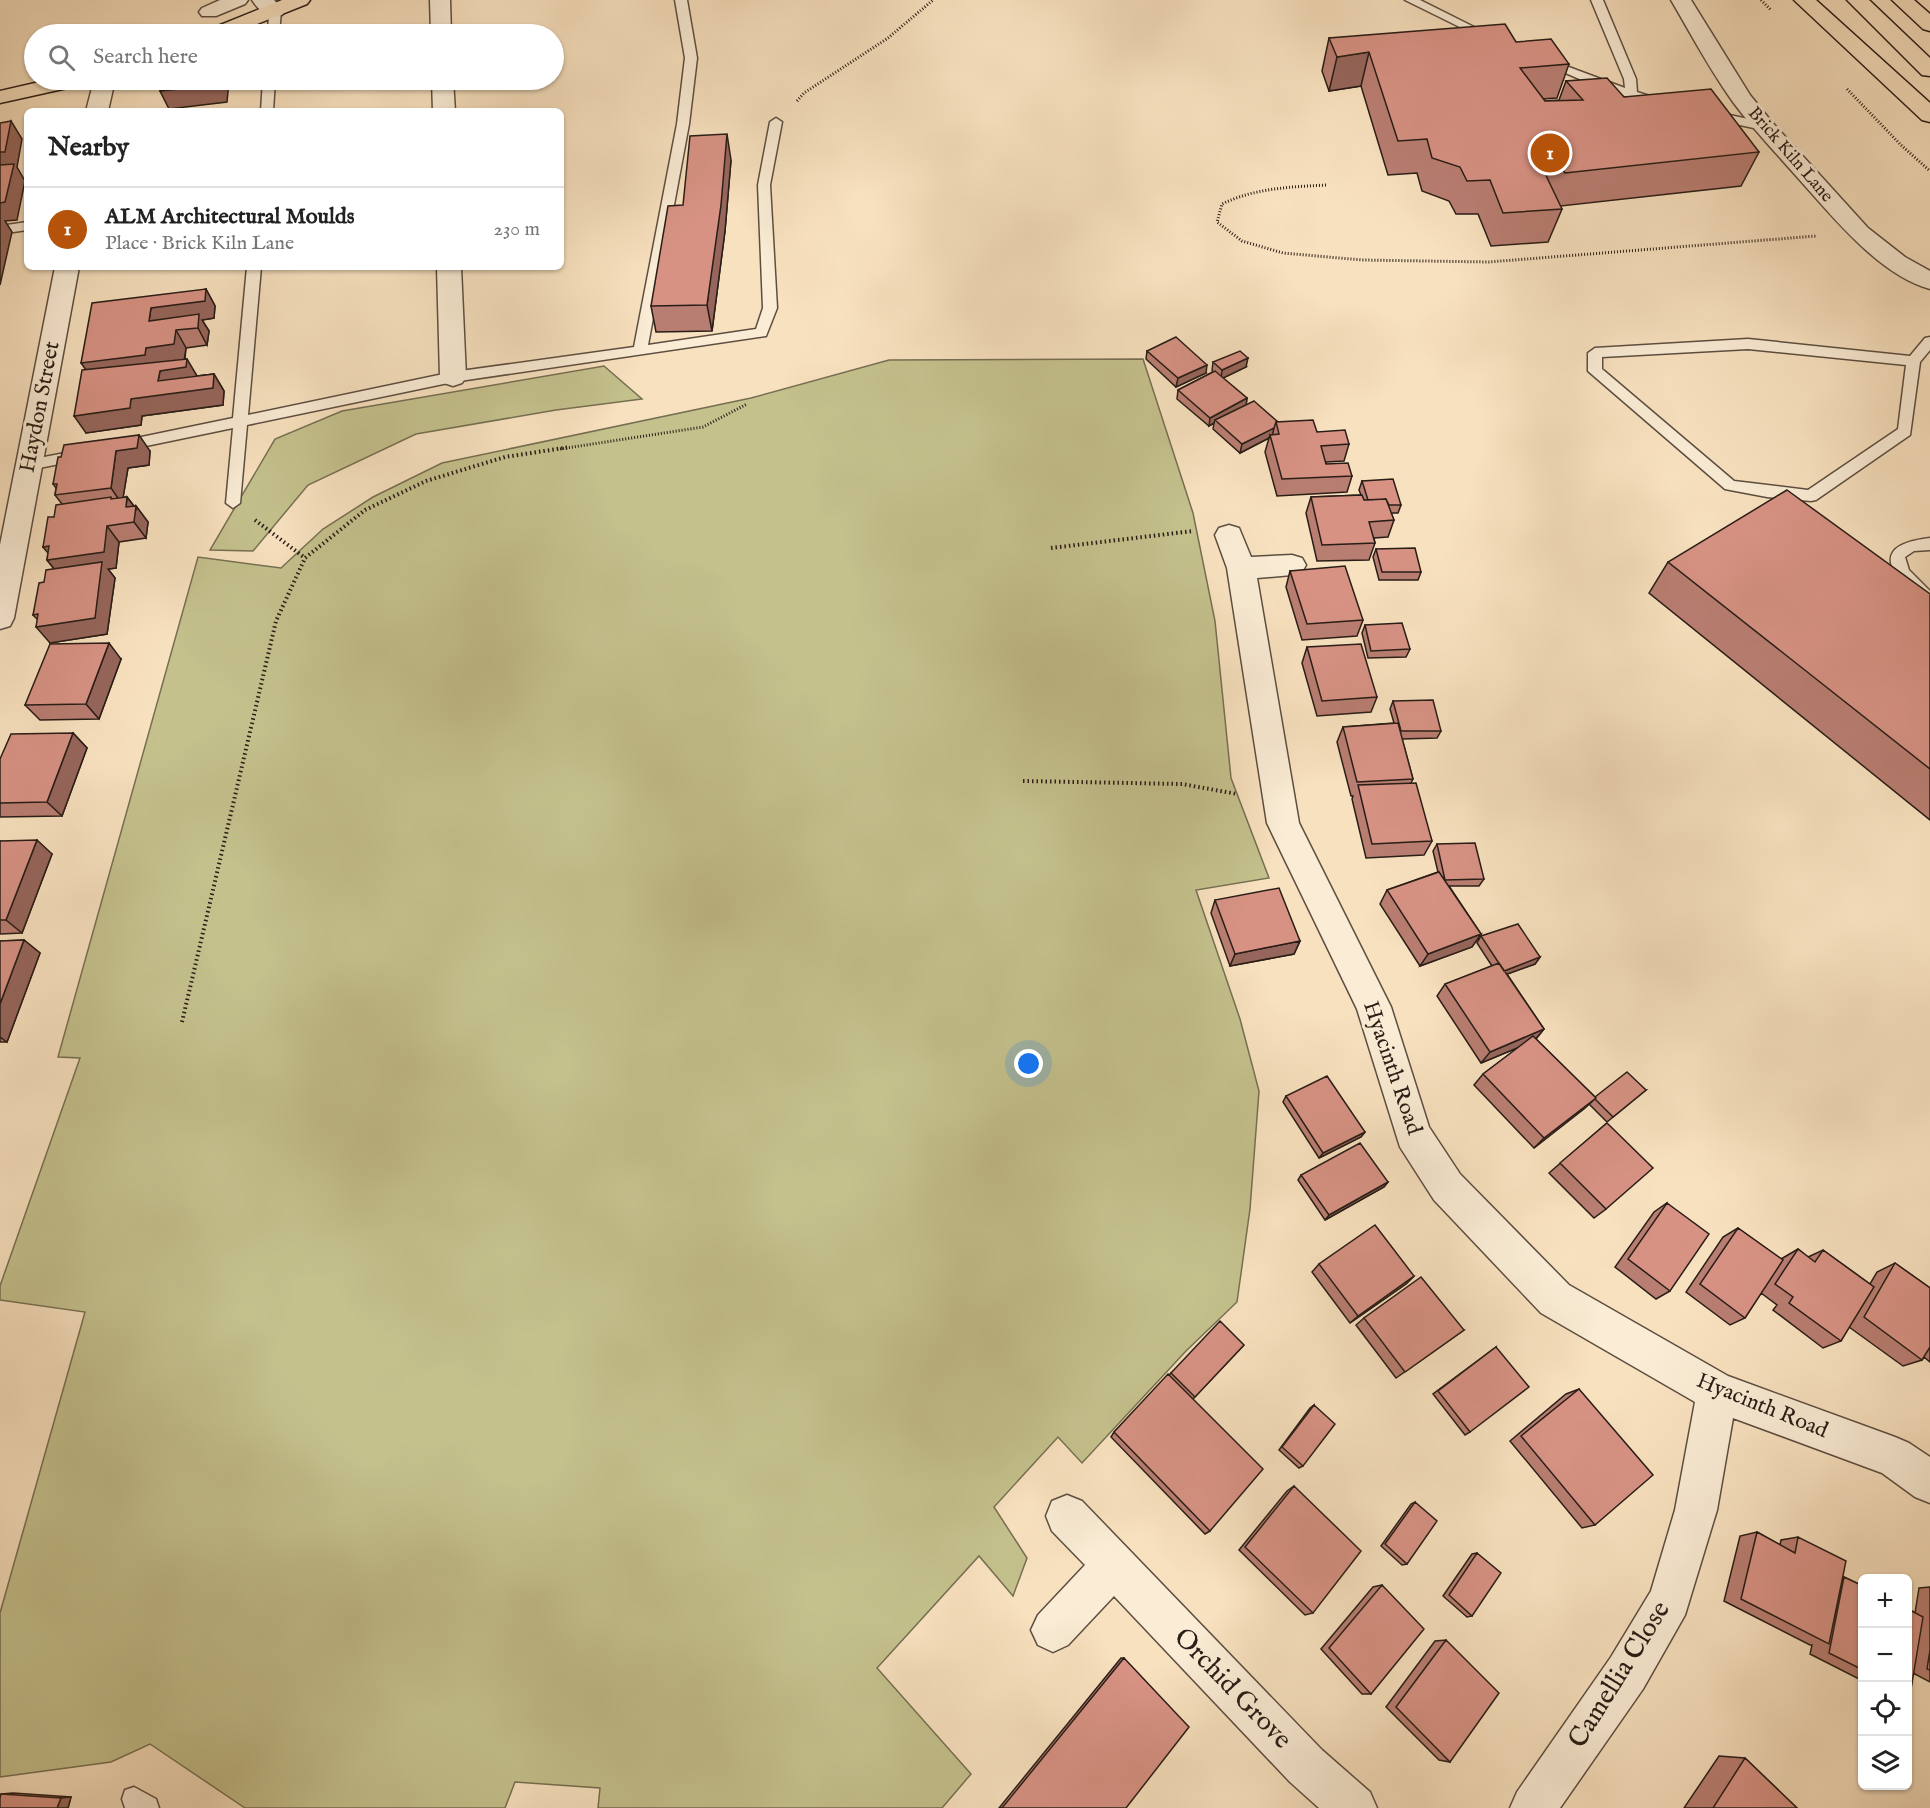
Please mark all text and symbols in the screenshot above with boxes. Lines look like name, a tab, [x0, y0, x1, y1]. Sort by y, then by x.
search box	[24, 24, 564, 90]
icon: search	[45, 41, 78, 74]
text: Search here	[93, 43, 198, 71]
street label: Brick Kiln Lane	[1742, 102, 1838, 208]
pin: 1	[1530, 130, 1570, 176]
text: Nearby	[48, 131, 129, 164]
text: ALM Architectural Moulds	[105, 203, 354, 231]
text: 1	[64, 217, 71, 242]
text: 230 m	[494, 217, 540, 242]
text: Place · Brick Kiln Lane	[105, 231, 294, 256]
street label: Haydon Street	[14, 339, 67, 475]
street label: Hyacinth Road	[1356, 998, 1428, 1139]
your location	[1014, 1049, 1043, 1078]
street label: Hyacinth Road	[1692, 1367, 1832, 1445]
map controls	[1858, 1574, 1912, 1790]
button: +	[1858, 1574, 1912, 1628]
street label: Camellia Close	[1561, 1595, 1679, 1755]
street label: Orchid Grove	[1166, 1621, 1298, 1757]
button: −	[1858, 1628, 1912, 1682]
button: locate	[1858, 1682, 1912, 1736]
button: layers	[1858, 1736, 1912, 1790]

